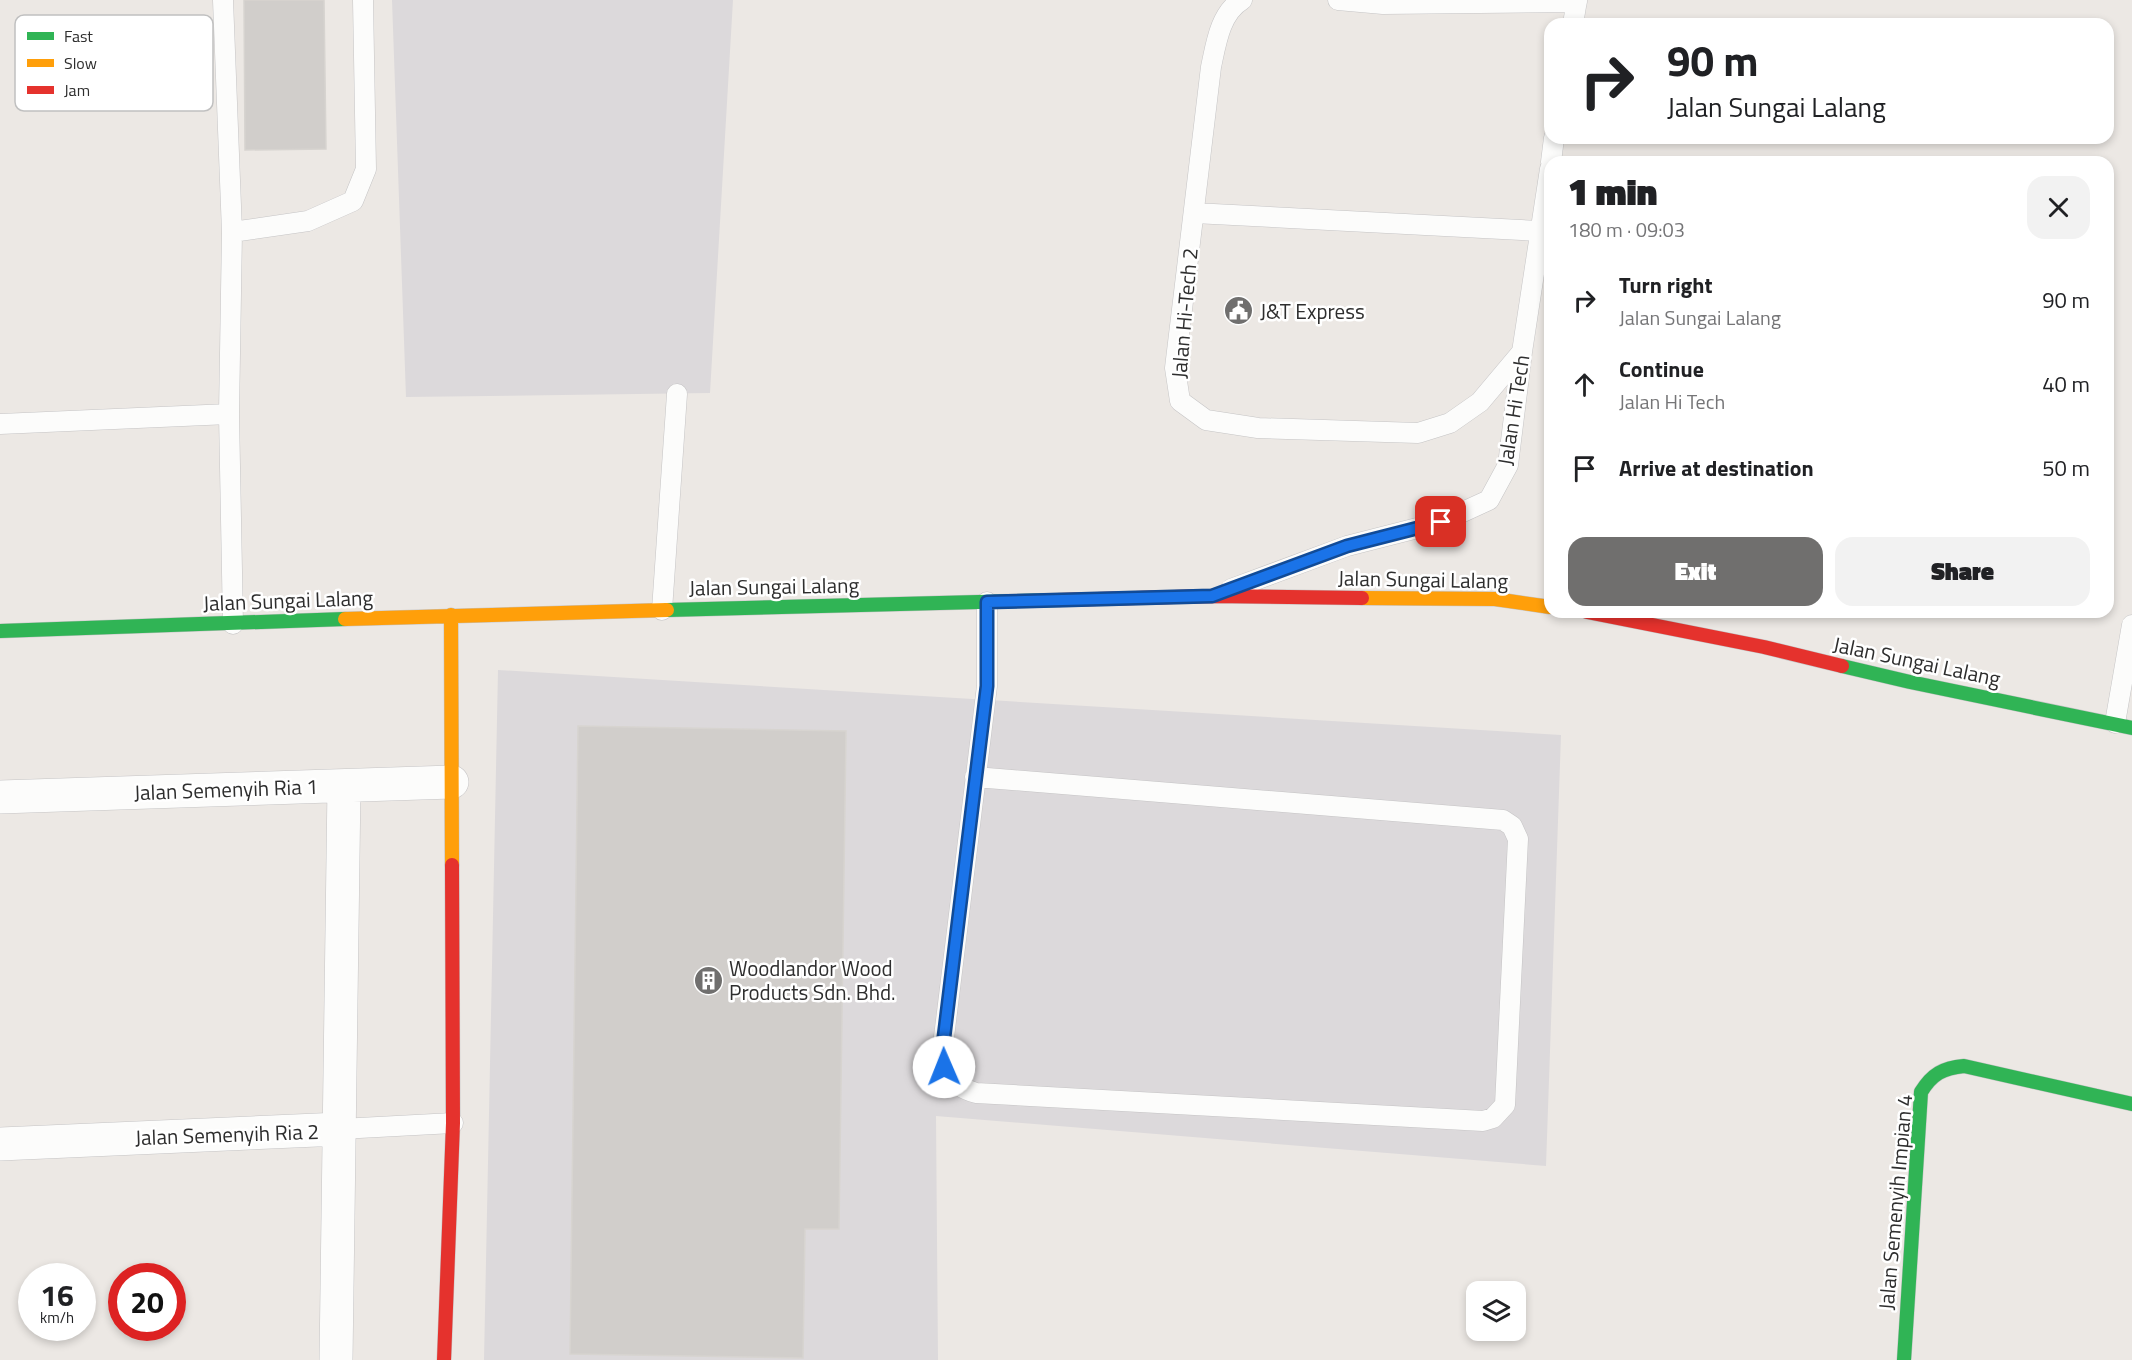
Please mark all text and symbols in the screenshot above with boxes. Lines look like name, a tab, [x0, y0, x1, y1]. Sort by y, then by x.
legend	[15, 15, 213, 111]
text: Fast	[64, 24, 93, 48]
text: 90 m	[1667, 28, 1759, 92]
icon: right	[1568, 42, 1646, 120]
text: Slow	[64, 51, 97, 75]
text: Jam	[64, 78, 90, 102]
text: Jalan Sungai Lalang	[1667, 86, 1886, 127]
text: 1 min	[1568, 164, 1657, 219]
button: close	[2027, 176, 2090, 239]
text: 180 m · 09:03	[1568, 214, 1685, 245]
street label: Jalan Hi-Tech 2	[1162, 246, 1206, 380]
text: Turn right	[1619, 268, 1713, 302]
text: 90 m	[2042, 283, 2090, 317]
icon: right	[1568, 284, 1601, 317]
public building icon: J&T Express	[1223, 295, 1255, 327]
place label: J&T Express	[1260, 295, 1365, 327]
text: Jalan Sungai Lalang	[1619, 302, 1781, 333]
street label: Jalan Hi Tech	[1488, 352, 1538, 468]
text: Continue	[1619, 352, 1704, 386]
text: 40 m	[2042, 367, 2090, 401]
icon: ahead	[1568, 368, 1601, 401]
text: Jalan Hi Tech	[1619, 386, 1725, 417]
text: Arrive at destination	[1619, 451, 1814, 485]
text: 50 m	[2042, 451, 2090, 485]
icon: arrive	[1568, 452, 1601, 485]
pin	[1415, 496, 1466, 547]
icon: arrive	[1424, 505, 1457, 538]
button: Exit	[1568, 537, 1823, 606]
button: Share	[1835, 537, 2090, 606]
street label: Jalan Sungai Lalang	[1338, 562, 1509, 596]
street label: Jalan Sungai Lalang	[689, 569, 860, 603]
street label: Jalan Sungai Lalang	[202, 581, 374, 619]
street label: Jalan Sungai Lalang	[1830, 628, 2004, 694]
street label: Jalan Semenyih Ria 1	[133, 770, 319, 808]
place label: Woodlandor Wood Products Sdn. Bhd.	[729, 952, 896, 1008]
building icon: Woodlandor Wood Products Sdn. Bhd.	[692, 964, 724, 996]
position arrow	[912, 1035, 976, 1099]
street label: Jalan Semenyih Impian 4	[1870, 1093, 1920, 1311]
street label: Jalan Semenyih Ria 2	[134, 1115, 320, 1153]
speed limit sign: 20	[108, 1263, 186, 1341]
text: 16	[40, 1272, 74, 1318]
map controls	[1466, 1281, 1526, 1341]
button: layers	[1466, 1281, 1526, 1341]
text: km/h	[40, 1306, 74, 1329]

